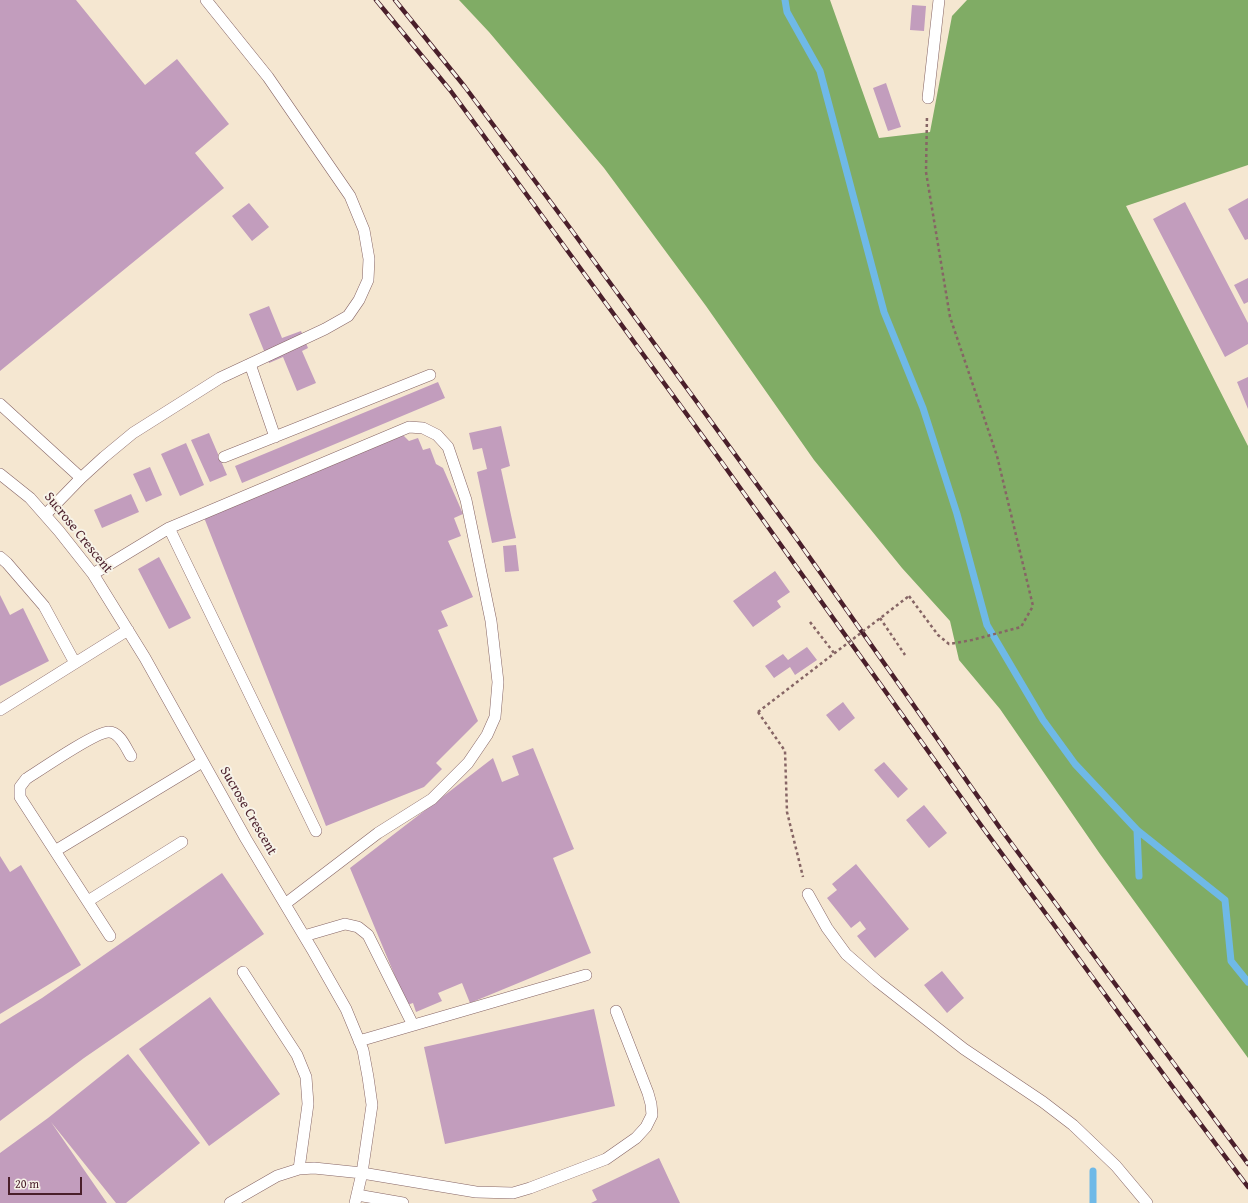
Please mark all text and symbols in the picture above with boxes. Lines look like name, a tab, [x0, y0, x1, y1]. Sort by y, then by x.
street label: Sucrose Crescent	[40, 489, 116, 577]
street label: Sucrose Crescent	[216, 764, 280, 858]
scale bar	[10, 1169, 84, 1195]
text: 20 m	[15, 1175, 39, 1192]

